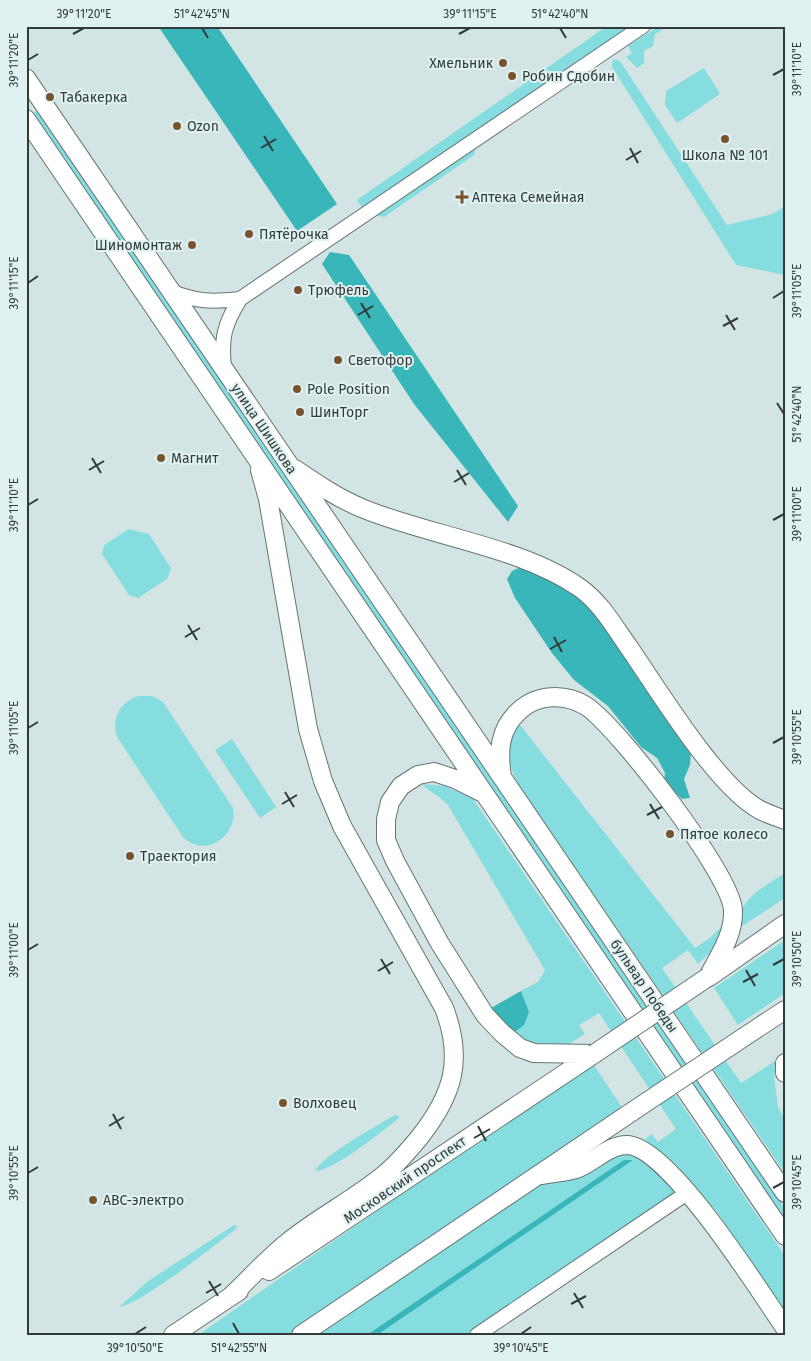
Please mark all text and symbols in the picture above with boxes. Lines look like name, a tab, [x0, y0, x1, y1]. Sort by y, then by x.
text: 39°11'20"E	[57, 7, 112, 21]
text: 51°42'45"N	[174, 7, 230, 21]
text: 39°11'15"E	[443, 7, 497, 21]
text: 51°42'40"N	[531, 7, 589, 21]
text: 39°11'20"E	[7, 33, 21, 88]
text: 39°11'10"E	[790, 42, 804, 96]
place label: Хмельник	[429, 55, 494, 72]
marker: Хмельник	[497, 57, 509, 69]
place label: Робин Сдобин	[522, 68, 615, 85]
marker: Робин Сдобин	[506, 70, 518, 82]
place label: Табакерка	[60, 89, 128, 106]
marker: Табакерка	[44, 91, 56, 103]
place label: Ozon	[187, 118, 219, 135]
marker: Ozon	[171, 120, 183, 132]
marker: Школа № 101	[719, 133, 731, 145]
place label: Школа № 101	[682, 147, 768, 164]
place label: Аптека Семейная	[472, 189, 585, 206]
marker: Аптека Семейная	[456, 191, 468, 203]
place label: Пятёрочка	[259, 226, 329, 243]
marker: Пятёрочка	[243, 228, 255, 240]
place label: Шиномонтаж	[95, 237, 182, 254]
marker: Шиномонтаж	[186, 239, 198, 251]
text: 39°11'15"E	[7, 256, 21, 310]
text: 39°11'05"E	[790, 264, 804, 318]
place label: Трюфель	[308, 282, 369, 299]
marker: Трюфель	[292, 284, 304, 296]
place label: Светофор	[348, 352, 413, 369]
marker: Светофор	[332, 354, 344, 366]
street label: улица Шишкова	[227, 380, 301, 478]
place label: Pole Position	[307, 381, 390, 398]
marker: Pole Position	[291, 383, 303, 395]
text: 51°42'40"N	[790, 385, 804, 443]
place label: ШинТорг	[310, 404, 369, 421]
marker: ШинТорг	[294, 406, 306, 418]
place label: Магнит	[171, 450, 219, 467]
marker: Магнит	[155, 452, 167, 464]
text: 39°11'10"E	[7, 478, 21, 532]
text: 39°11'00"E	[790, 486, 804, 542]
text: 39°11'05"E	[7, 701, 21, 755]
text: 39°10'55"E	[790, 709, 804, 765]
place label: Пятое колесо	[680, 826, 768, 843]
marker: Пятое колесо	[664, 828, 676, 840]
place label: Траектория	[140, 848, 217, 865]
marker: Траектория	[124, 850, 136, 862]
text: 39°11'00"E	[7, 922, 21, 978]
text: 39°10'50"E	[790, 931, 804, 987]
street label: бульвар Победы	[607, 936, 681, 1036]
place label: Волховец	[293, 1095, 356, 1112]
marker: Волховец	[277, 1097, 289, 1109]
street label: Московский проспект	[340, 1132, 470, 1227]
text: 39°10'55"E	[7, 1145, 21, 1201]
text: 39°10'45"E	[790, 1154, 804, 1210]
place label: АВС-электро	[103, 1192, 184, 1209]
marker: АВС-электро	[87, 1194, 99, 1206]
text: 39°10'50"E	[107, 1341, 163, 1355]
text: 51°42'55"N	[211, 1341, 267, 1355]
text: 39°10'45"E	[493, 1341, 549, 1355]

